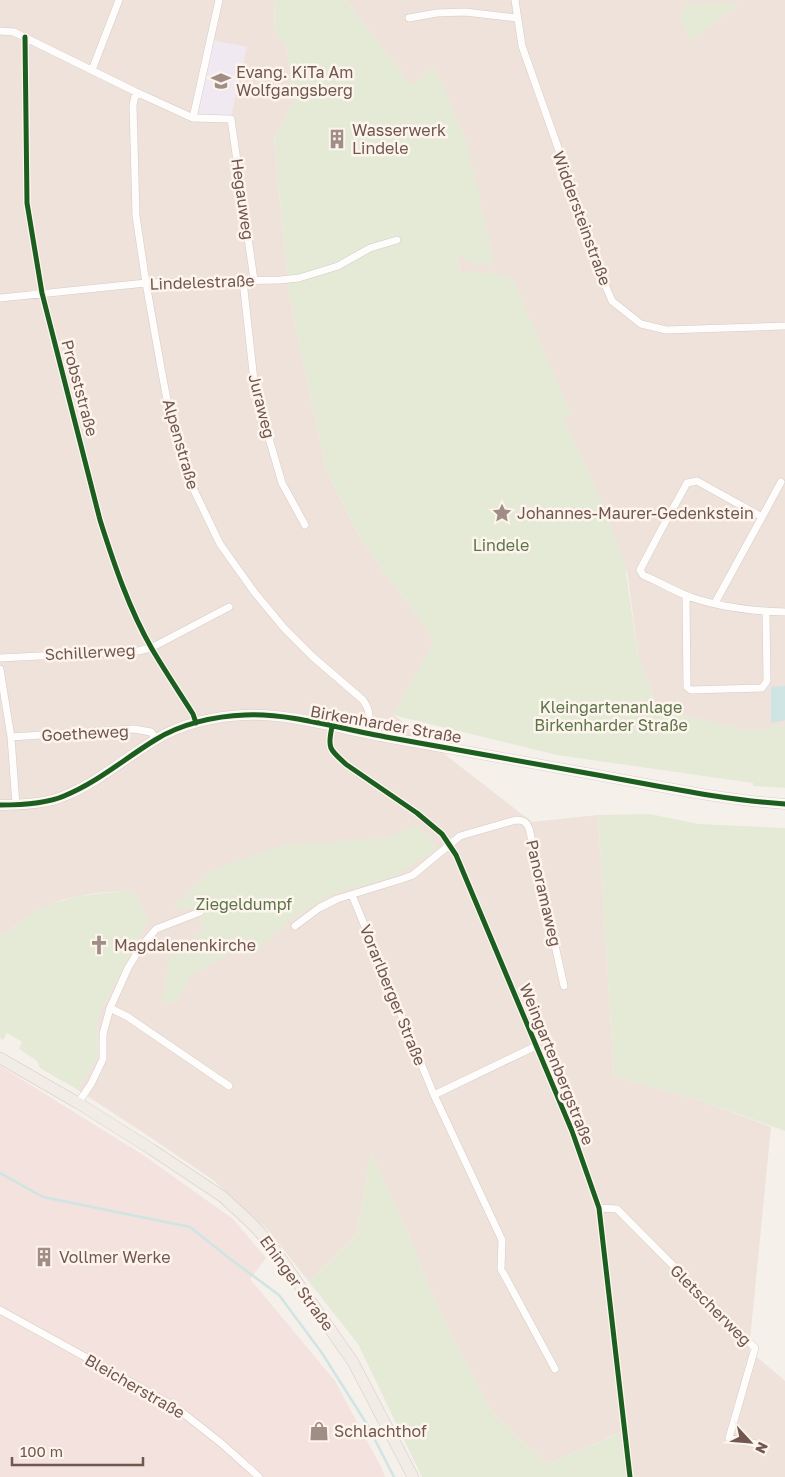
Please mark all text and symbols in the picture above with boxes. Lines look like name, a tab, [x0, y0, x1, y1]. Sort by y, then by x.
place label: Evang. KiTa Am Wolfgangsberg	[236, 62, 353, 100]
school or university icon: Evang. KiTa Am Wolfgangsberg	[210, 70, 232, 92]
place label: Wasserwerk Lindele	[352, 120, 446, 158]
building icon: Wasserwerk Lindele	[326, 128, 348, 150]
street label: Widdersteinstraße	[548, 148, 616, 288]
street label: Hegauweg	[227, 157, 259, 241]
street label: Lindelestraße	[149, 270, 255, 294]
street label: Probststraße	[57, 337, 103, 439]
street label: Juraweg	[244, 372, 280, 440]
street label: Alpenstraße	[159, 397, 203, 491]
place icon: Johannes-Maurer-Gedenkstein	[491, 502, 513, 524]
place label: Johannes-Maurer-Gedenkstein	[517, 503, 754, 523]
park label: Lindele	[473, 535, 529, 555]
street label: Schillerweg	[44, 640, 136, 664]
park label: Kleingartenanlage Birkenharder Straße	[534, 697, 688, 735]
street label: Birkenharder Straße	[309, 701, 463, 747]
street label: Goetheweg	[41, 721, 129, 745]
street label: Panoramaweg	[522, 838, 566, 948]
park label: Ziegeldumpf	[196, 894, 292, 914]
street label: Vorarlberger Straße	[356, 922, 430, 1068]
church icon: Magdalenenkirche	[88, 934, 110, 956]
place label: Magdalenenkirche	[114, 935, 256, 955]
street label: Weingartenbergstraße	[515, 980, 599, 1148]
street label: Ehinger Straße	[256, 1231, 338, 1335]
building icon: Vollmer Werke	[33, 1246, 55, 1268]
place label: Vollmer Werke	[59, 1247, 171, 1267]
street label: Gletscherweg	[666, 1260, 756, 1350]
street label: Bleicherstraße	[82, 1349, 188, 1423]
north arrow	[725, 1417, 775, 1467]
shop icon: Schlachthof	[308, 1420, 330, 1442]
place label: Schlachthof	[334, 1421, 427, 1441]
scale bar	[12, 1434, 144, 1466]
text: N	[752, 1439, 772, 1456]
text: 100 m	[20, 1442, 63, 1460]

